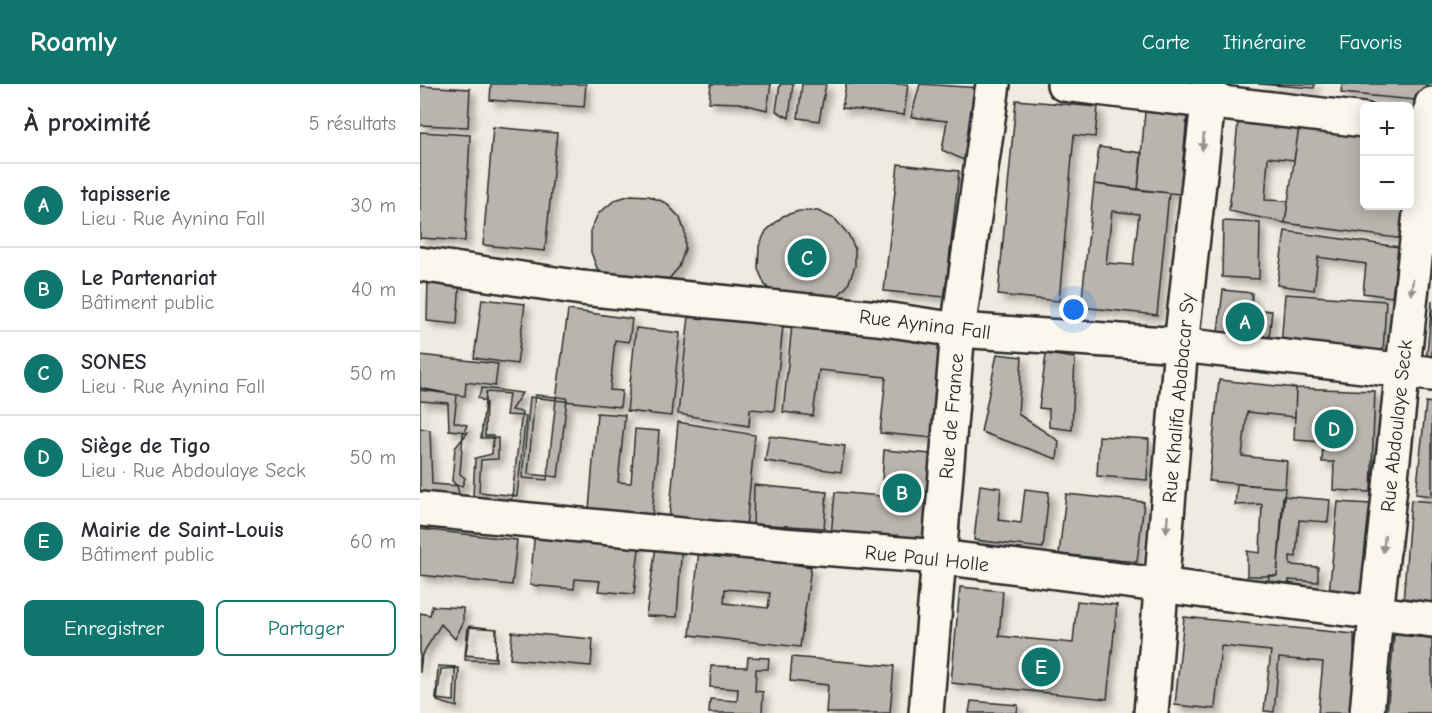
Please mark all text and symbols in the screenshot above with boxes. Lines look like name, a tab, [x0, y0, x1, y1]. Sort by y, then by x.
text: Roamly	[30, 26, 117, 58]
text: Carte	[1142, 30, 1190, 54]
text: Itinéraire	[1223, 30, 1306, 54]
text: Favoris	[1339, 30, 1402, 54]
map controls	[1360, 102, 1414, 210]
button: +	[1360, 102, 1414, 156]
text: À proximité	[24, 108, 151, 138]
text: 5 résultats	[309, 112, 396, 135]
one-way arrow	[1198, 133, 1208, 152]
button: −	[1360, 156, 1414, 210]
text: tapisserie	[81, 181, 170, 207]
text: A	[38, 194, 49, 217]
text: 30 m	[350, 194, 396, 217]
text: Lieu · Rue Aynina Fall	[81, 207, 265, 230]
pin: C	[788, 236, 826, 280]
text: Le Partenariat	[81, 265, 216, 291]
text: B	[37, 278, 50, 301]
text: 40 m	[351, 278, 396, 301]
one-way arrow	[1407, 278, 1416, 297]
text: Bâtiment public	[81, 291, 214, 314]
street label: Rue Khalifa Ababacar Sy	[1158, 292, 1199, 504]
your location	[1059, 295, 1088, 324]
pin: A	[1226, 300, 1264, 344]
street label: Rue Aynina Fall	[858, 305, 992, 344]
street label: Rue Abdoulaye Seck	[1376, 339, 1417, 513]
text: SONES	[81, 349, 146, 375]
street label: Rue de France	[935, 352, 968, 480]
text: C	[37, 362, 50, 385]
text: 50 m	[350, 362, 396, 385]
text: Lieu · Rue Aynina Fall	[81, 375, 265, 398]
pin: D	[1314, 406, 1354, 452]
text: Siège de Tigo	[81, 433, 210, 459]
text: D	[37, 446, 50, 469]
text: 50 m	[350, 446, 396, 469]
text: Lieu · Rue Abdoulaye Seck	[81, 459, 306, 482]
pin: B	[882, 470, 922, 516]
one-way arrow	[1162, 515, 1172, 534]
text: Mairie de Saint-Louis	[81, 517, 284, 543]
text: E	[38, 530, 49, 553]
text: 60 m	[350, 530, 396, 553]
one-way arrow	[1379, 534, 1389, 553]
street label: Rue Paul Holle	[864, 541, 990, 576]
text: Bâtiment public	[81, 543, 214, 566]
button: Enregistrer	[24, 600, 204, 656]
button: Partager	[216, 600, 396, 656]
pin: E	[1022, 644, 1060, 690]

